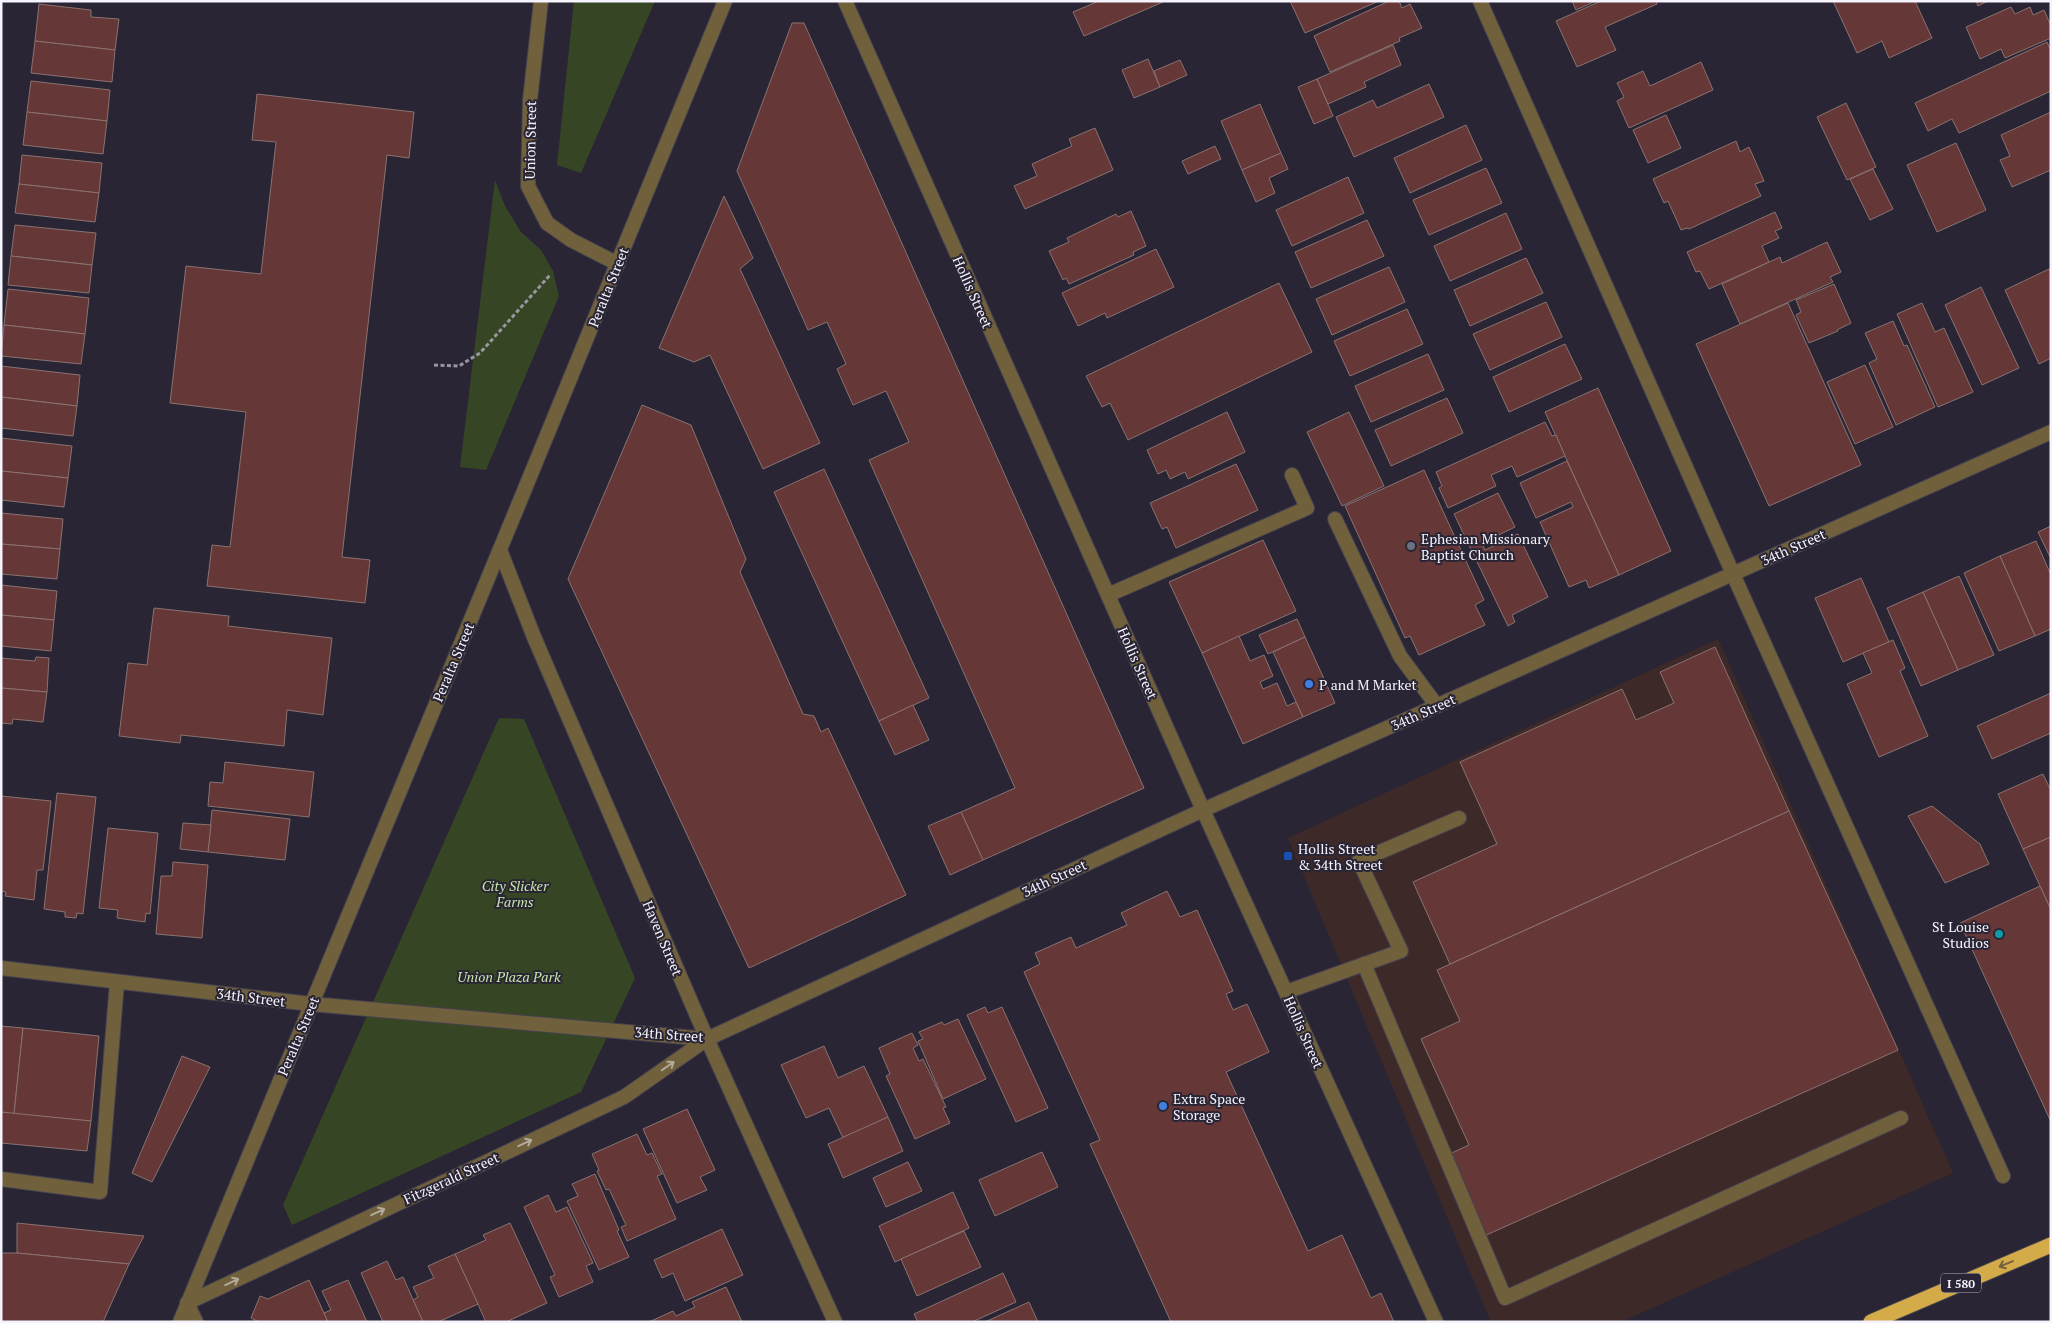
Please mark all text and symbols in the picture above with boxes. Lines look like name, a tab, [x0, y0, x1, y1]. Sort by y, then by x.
street label: Union Street	[520, 100, 540, 180]
street label: Peralta Street	[583, 243, 633, 330]
street label: Hollis Street	[949, 253, 998, 332]
street label: 34th Street	[1758, 524, 1829, 570]
place label: Ephesian Missionary Baptist Church	[1421, 529, 1551, 564]
marker: Ephesian Missionary Baptist Church	[1405, 540, 1417, 552]
street label: Peralta Street	[428, 619, 479, 705]
street label: Hollis Street	[1114, 624, 1163, 703]
place label: P and M Market	[1319, 675, 1418, 694]
marker: P and M Market	[1303, 678, 1315, 690]
street label: 34th Street	[1388, 689, 1459, 735]
place label: Hollis Street & 34th Street	[1298, 839, 1383, 874]
marker: Hollis Street & 34th Street	[1282, 850, 1294, 862]
street label: 34th Street	[1019, 854, 1090, 901]
park label: City Slicker Farms	[482, 876, 549, 911]
street label: Haven Street	[639, 897, 688, 979]
place label: St Louise Studios	[1932, 917, 1989, 952]
marker: St Louise Studios	[1993, 928, 2005, 940]
park label: Union Plaza Park	[457, 967, 561, 986]
street label: 34th Street	[216, 983, 287, 1011]
street label: Peralta Street	[273, 993, 324, 1079]
street label: Hollis Street	[1280, 993, 1329, 1072]
street label: 34th Street	[634, 1022, 705, 1046]
one-way arrow	[661, 1061, 675, 1071]
place label: Extra Space Storage	[1173, 1089, 1245, 1124]
marker: Extra Space Storage	[1157, 1100, 1169, 1112]
one-way arrow	[517, 1138, 532, 1147]
street label: Fitzgerald Street	[400, 1147, 503, 1208]
one-way arrow	[371, 1207, 386, 1217]
one-way arrow	[1999, 1260, 2014, 1270]
road number: I 580	[1941, 1274, 1981, 1292]
one-way arrow	[224, 1277, 239, 1287]

